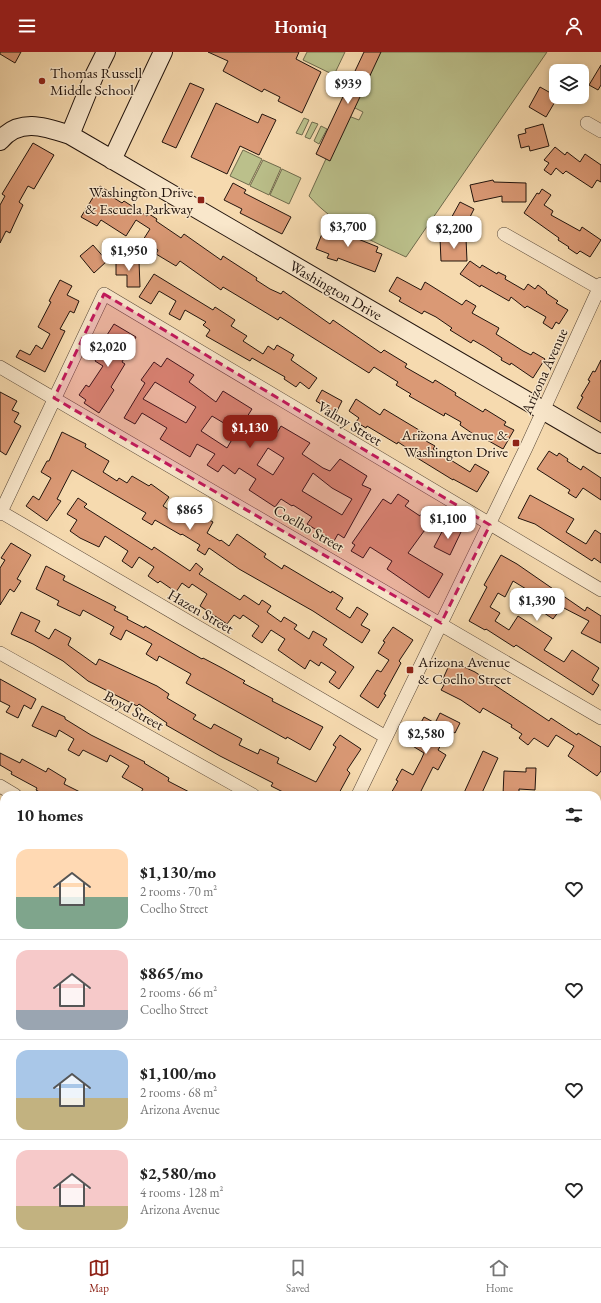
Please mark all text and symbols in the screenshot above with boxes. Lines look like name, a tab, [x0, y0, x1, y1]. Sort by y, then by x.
icon: menu	[16, 15, 38, 37]
text: Homiq	[274, 15, 327, 38]
icon: person	[563, 15, 585, 37]
place label: Thomas Russell Middle School	[50, 63, 142, 99]
map controls	[549, 64, 589, 104]
button: layers	[549, 64, 589, 104]
pin: $939	[324, 71, 372, 105]
text: $939	[335, 75, 361, 92]
marker: Thomas Russell Middle School	[37, 76, 47, 86]
place label: Washington Drive & Escuela Parkway	[85, 182, 193, 218]
marker: Washington Drive & Escuela Parkway	[196, 195, 206, 205]
pin: $3,700	[315, 214, 381, 248]
pin: $2,200	[421, 216, 487, 250]
text: $3,700	[330, 218, 366, 235]
text: $2,200	[436, 220, 472, 237]
pin: $1,950	[96, 238, 162, 272]
text: $1,950	[111, 242, 147, 259]
street label: Washington Drive	[286, 256, 386, 324]
street label: Arizona Avenue	[516, 325, 571, 418]
pin: $2,020	[75, 334, 141, 368]
text: $2,020	[90, 338, 126, 355]
street label: Valmy Street	[314, 396, 386, 450]
pin: $1,130	[217, 415, 283, 449]
text: $1,130	[232, 419, 268, 436]
place label: Arizona Avenue & Washington Drive	[401, 425, 509, 461]
marker: Arizona Avenue & Washington Drive	[511, 438, 521, 448]
pin: $865	[166, 497, 214, 531]
street label: Coelho Street	[270, 500, 348, 556]
text: $865	[177, 501, 203, 518]
pin: $1,100	[415, 506, 481, 540]
text: $1,100	[430, 510, 466, 527]
street label: Hazen Street	[165, 584, 238, 638]
pin: $1,390	[504, 588, 570, 622]
text: $1,390	[519, 592, 555, 609]
place label: Arizona Avenue & Coelho Street	[417, 652, 511, 688]
marker: Arizona Avenue & Coelho Street	[405, 665, 415, 675]
street label: Boyd Street	[101, 686, 168, 734]
pin: $2,580	[393, 721, 459, 755]
text: $2,580	[408, 725, 444, 742]
text: 10 homes	[16, 804, 83, 826]
icon: filters	[563, 804, 585, 826]
text: $1,130/mo	[140, 861, 216, 883]
icon: home	[48, 865, 96, 913]
icon: heart	[563, 878, 585, 900]
text: 2 rooms · 70 m²	[140, 883, 217, 900]
text: Coelho Street	[140, 900, 208, 917]
text: $865/mo	[140, 962, 203, 984]
icon: home	[48, 966, 96, 1014]
icon: heart	[563, 979, 585, 1001]
text: 2 rooms · 66 m²	[140, 984, 217, 1001]
text: Coelho Street	[140, 1001, 208, 1018]
text: $1,100/mo	[140, 1062, 216, 1084]
icon: home	[48, 1066, 96, 1114]
icon: heart	[563, 1079, 585, 1101]
text: 2 rooms · 68 m²	[140, 1084, 217, 1101]
text: Arizona Avenue	[140, 1101, 220, 1118]
text: $2,580/mo	[140, 1162, 216, 1184]
icon: home	[48, 1166, 96, 1214]
icon: heart	[563, 1179, 585, 1201]
text: 4 rooms · 128 m²	[140, 1184, 224, 1201]
text: Arizona Avenue	[140, 1201, 220, 1218]
tab: Map	[88, 1257, 110, 1295]
tab: Saved	[286, 1257, 310, 1295]
tab: Home	[486, 1257, 513, 1295]

